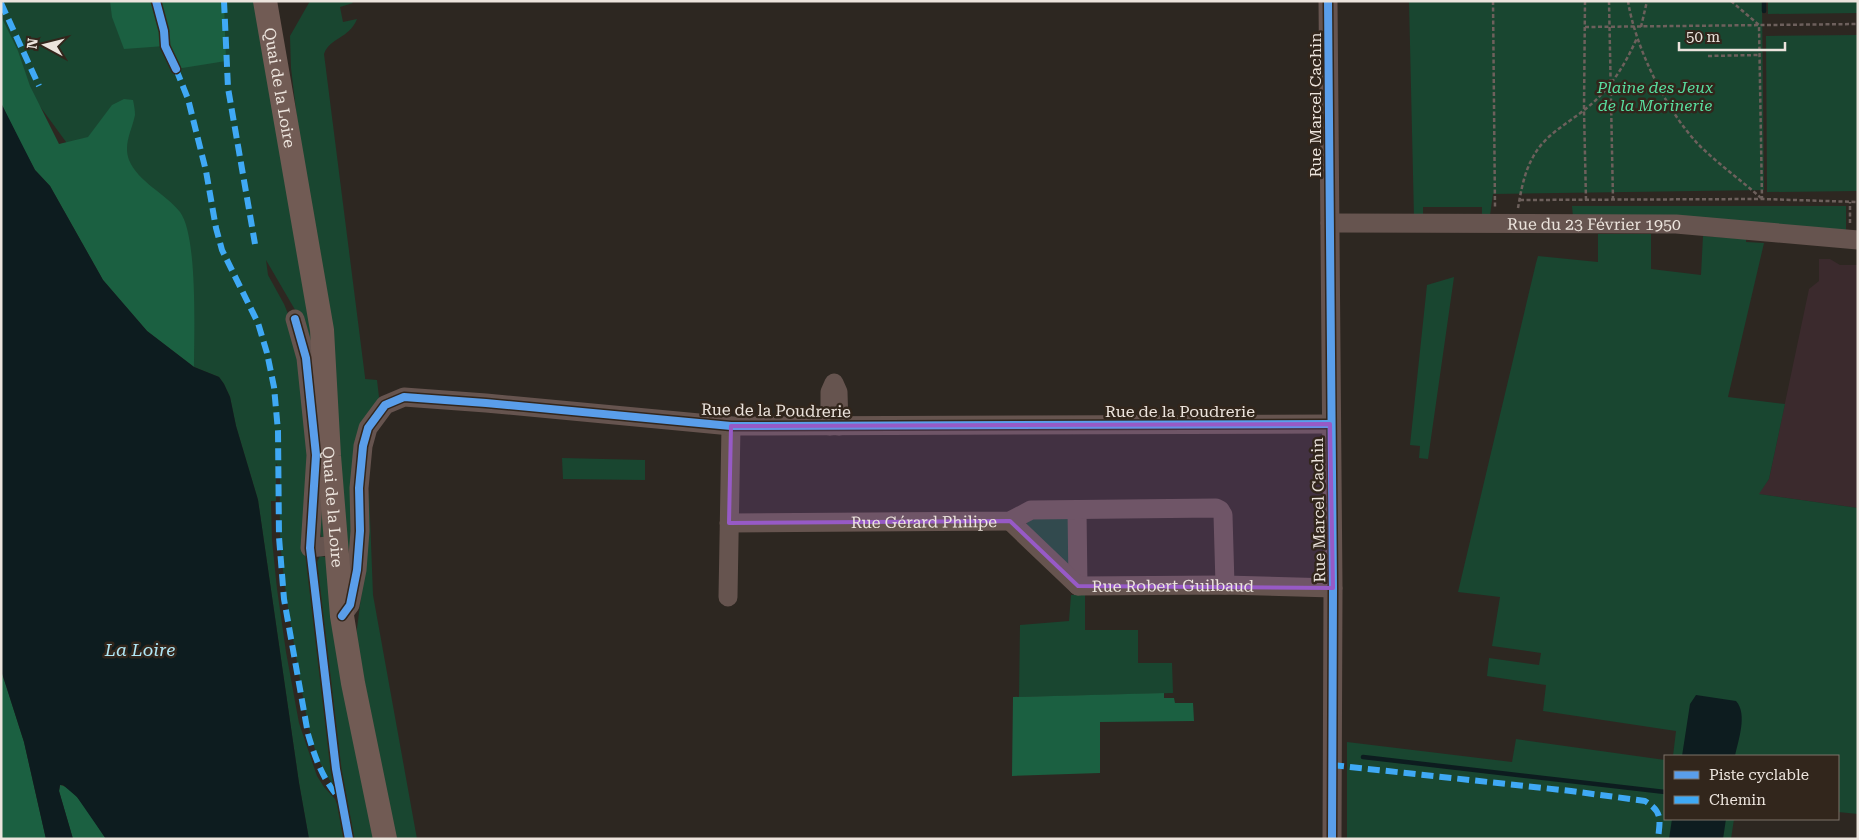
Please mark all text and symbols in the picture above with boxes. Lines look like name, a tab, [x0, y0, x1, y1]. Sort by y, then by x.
north arrow	[20, 20, 70, 70]
scale bar	[1679, 20, 1785, 52]
street label: Quai de la Loire	[260, 26, 299, 149]
text: 50 m	[1686, 28, 1721, 46]
street label: Rue Marcel Cachin	[1306, 32, 1325, 178]
text: N	[23, 37, 41, 50]
park label: Plaine des Jeux de la Morinerie	[1596, 78, 1713, 115]
street label: Rue du 23 Février 1950	[1507, 215, 1682, 234]
street label: Rue de la Poudrerie	[701, 400, 851, 421]
street label: Rue de la Poudrerie	[1105, 402, 1255, 421]
street label: Rue Marcel Cachin	[1308, 437, 1329, 583]
street label: Quai de la Loire	[318, 446, 347, 568]
street label: Rue Gérard Philipe	[851, 512, 997, 532]
street label: Rue Robert Guilbaud	[1092, 576, 1254, 596]
water label: La Loire	[104, 639, 175, 660]
legend	[1664, 755, 1839, 820]
text: Piste cyclable	[1709, 766, 1809, 784]
text: Chemin	[1709, 791, 1766, 809]

